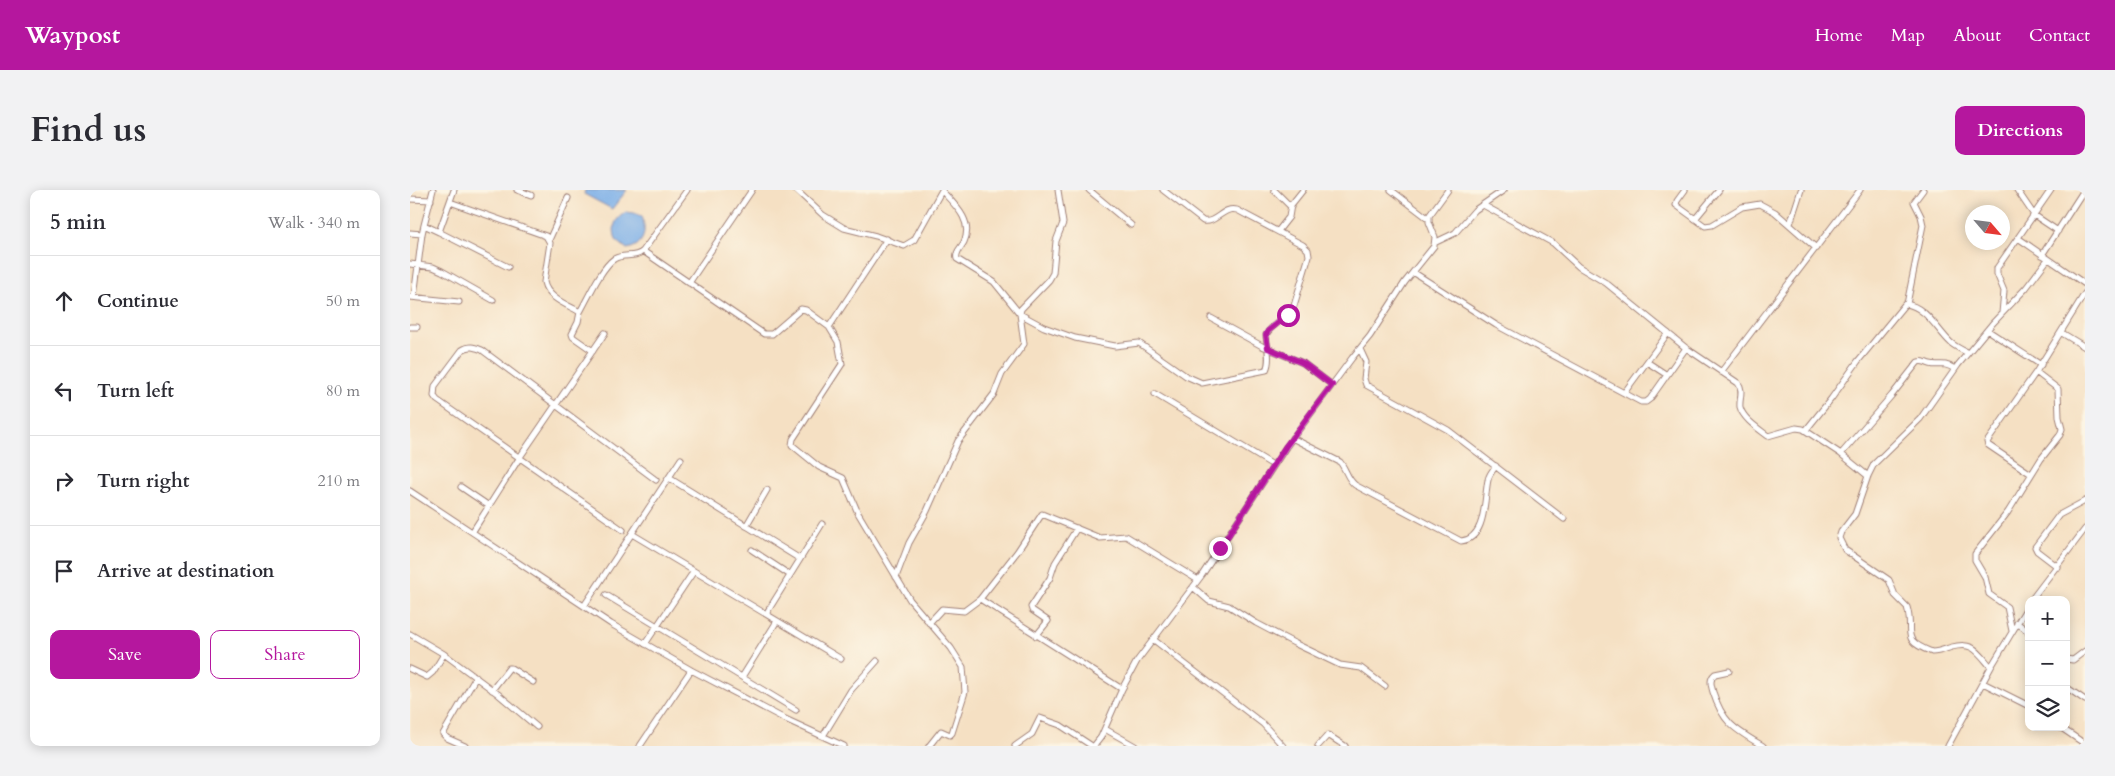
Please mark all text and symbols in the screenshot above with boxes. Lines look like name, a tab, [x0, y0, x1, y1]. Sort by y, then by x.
text: Waypost	[25, 19, 120, 52]
text: Home	[1815, 23, 1863, 48]
text: Map	[1891, 23, 1925, 48]
text: About	[1953, 23, 2001, 48]
text: Contact	[2029, 23, 2090, 48]
text: Find us	[30, 106, 146, 154]
button: Directions	[1955, 106, 2085, 155]
north arrow	[1965, 205, 2010, 250]
text: 5 min	[50, 208, 106, 237]
text: Walk · 340 m	[268, 212, 360, 234]
icon: ahead	[50, 287, 78, 315]
text: Continue	[97, 288, 179, 314]
text: 50 m	[326, 290, 360, 312]
route start	[1277, 304, 1300, 327]
icon: left	[50, 377, 78, 405]
text: Turn left	[97, 378, 174, 404]
text: 80 m	[326, 380, 360, 402]
icon: right	[50, 467, 78, 495]
text: Turn right	[97, 468, 189, 494]
text: 210 m	[318, 470, 360, 492]
route end	[1209, 537, 1232, 560]
icon: arrive	[50, 557, 78, 585]
text: Arrive at destination	[97, 558, 274, 584]
map controls	[2025, 596, 2070, 731]
button: +	[2025, 596, 2070, 641]
button: Save	[50, 630, 200, 679]
button: Share	[210, 630, 360, 679]
button: −	[2025, 641, 2070, 686]
button: layers	[2025, 686, 2070, 731]

